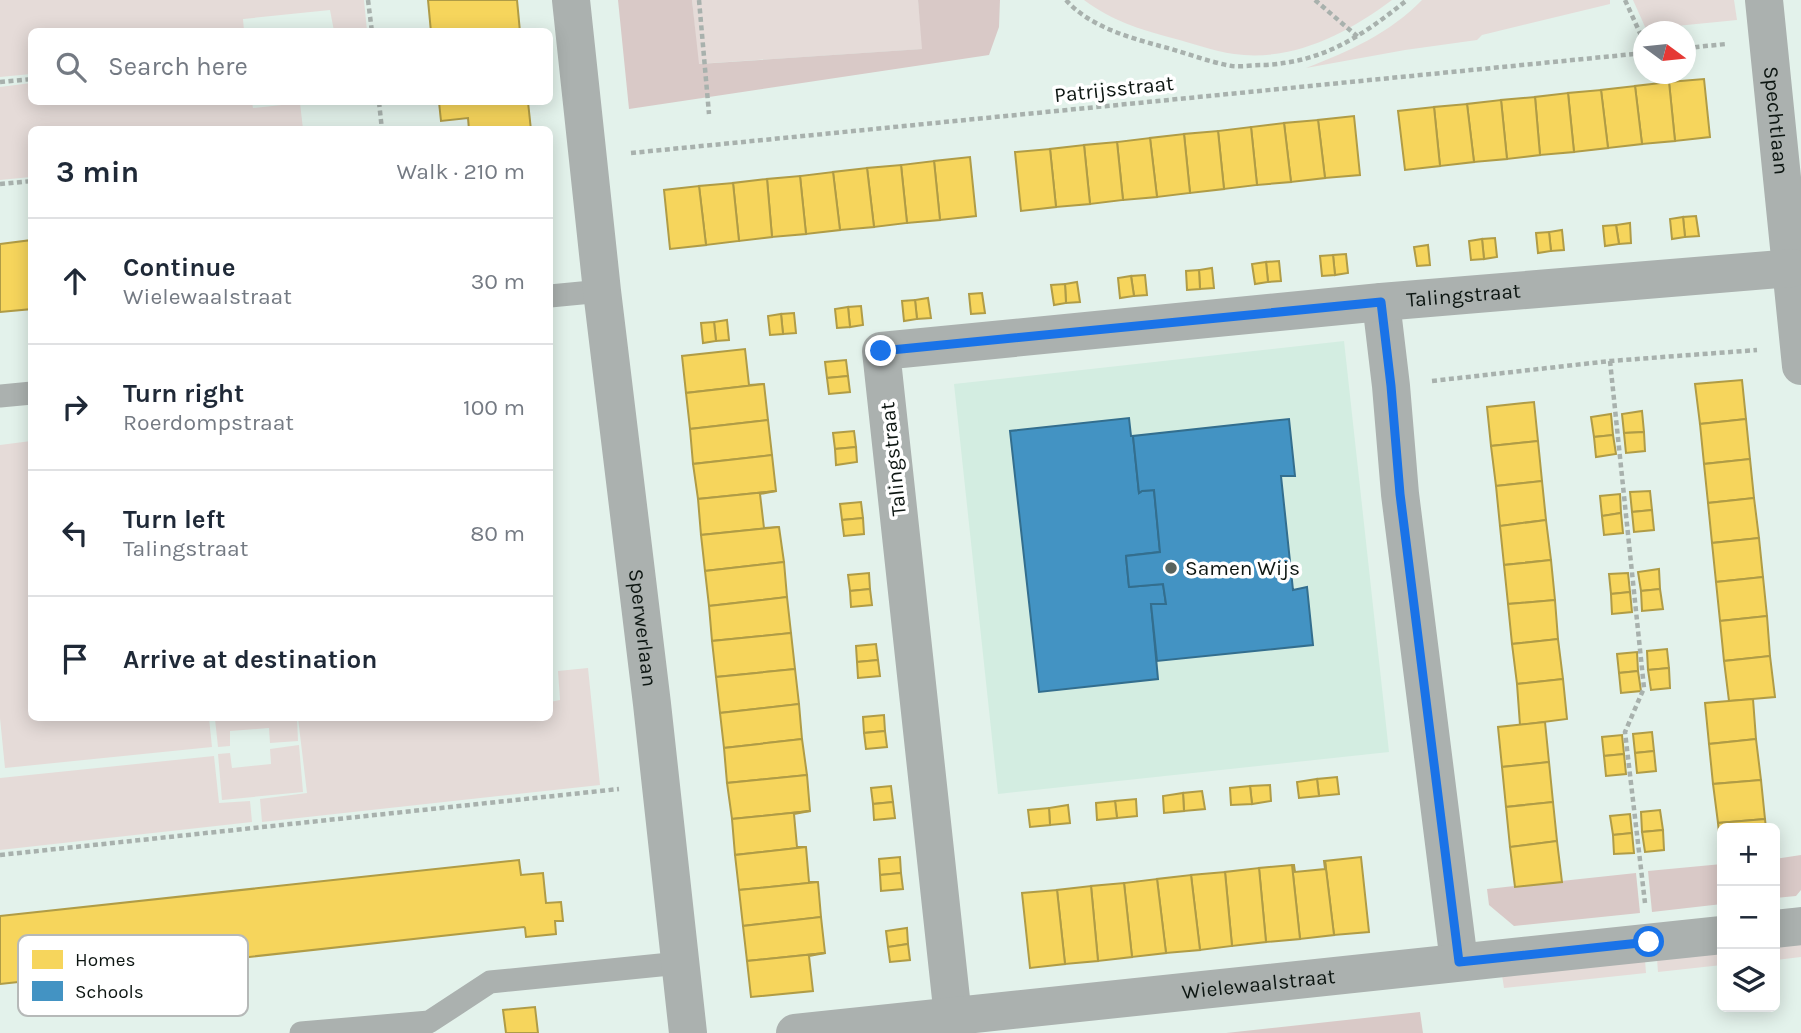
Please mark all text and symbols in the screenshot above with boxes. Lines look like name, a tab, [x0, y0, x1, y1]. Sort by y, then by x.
north arrow	[1633, 21, 1696, 84]
search box	[28, 28, 553, 105]
icon: search	[52, 48, 90, 86]
text: Search here	[108, 51, 248, 82]
street label: Spechtlaan	[1759, 65, 1794, 176]
street label: Patrijsstraat	[1053, 71, 1175, 107]
text: 3 min	[56, 154, 139, 190]
text: Walk · 210 m	[397, 158, 525, 185]
text: Continue	[123, 252, 235, 283]
icon: ahead	[56, 262, 94, 300]
text: 30 m	[471, 268, 525, 295]
street label: Talingstraat	[1405, 278, 1522, 312]
text: Wielewaalstraat	[123, 283, 292, 310]
route end	[865, 335, 896, 366]
text: Turn right	[123, 378, 244, 409]
icon: right	[56, 388, 94, 426]
text: 100 m	[463, 394, 525, 421]
street label: Talingstraat	[875, 401, 911, 517]
text: Roerdompstraat	[123, 409, 294, 436]
text: Turn left	[123, 504, 225, 535]
icon: left	[56, 514, 94, 552]
text: 80 m	[470, 520, 525, 547]
text: Talingstraat	[123, 535, 248, 562]
place label: Samen Wijs	[1185, 556, 1300, 580]
marker: Samen Wijs	[1163, 560, 1179, 576]
street label: Sperwerlaan	[624, 568, 662, 688]
icon: arrive	[56, 640, 94, 678]
text: Arrive at destination	[123, 644, 377, 675]
map controls	[1717, 823, 1780, 1012]
button: +	[1717, 823, 1780, 886]
button: −	[1717, 886, 1780, 949]
route start	[1633, 926, 1664, 957]
legend	[18, 935, 248, 1016]
text: Homes	[75, 949, 136, 971]
button: layers	[1717, 949, 1780, 1012]
street label: Wielewaalstraat	[1180, 964, 1337, 1004]
text: Schools	[75, 981, 144, 1003]

